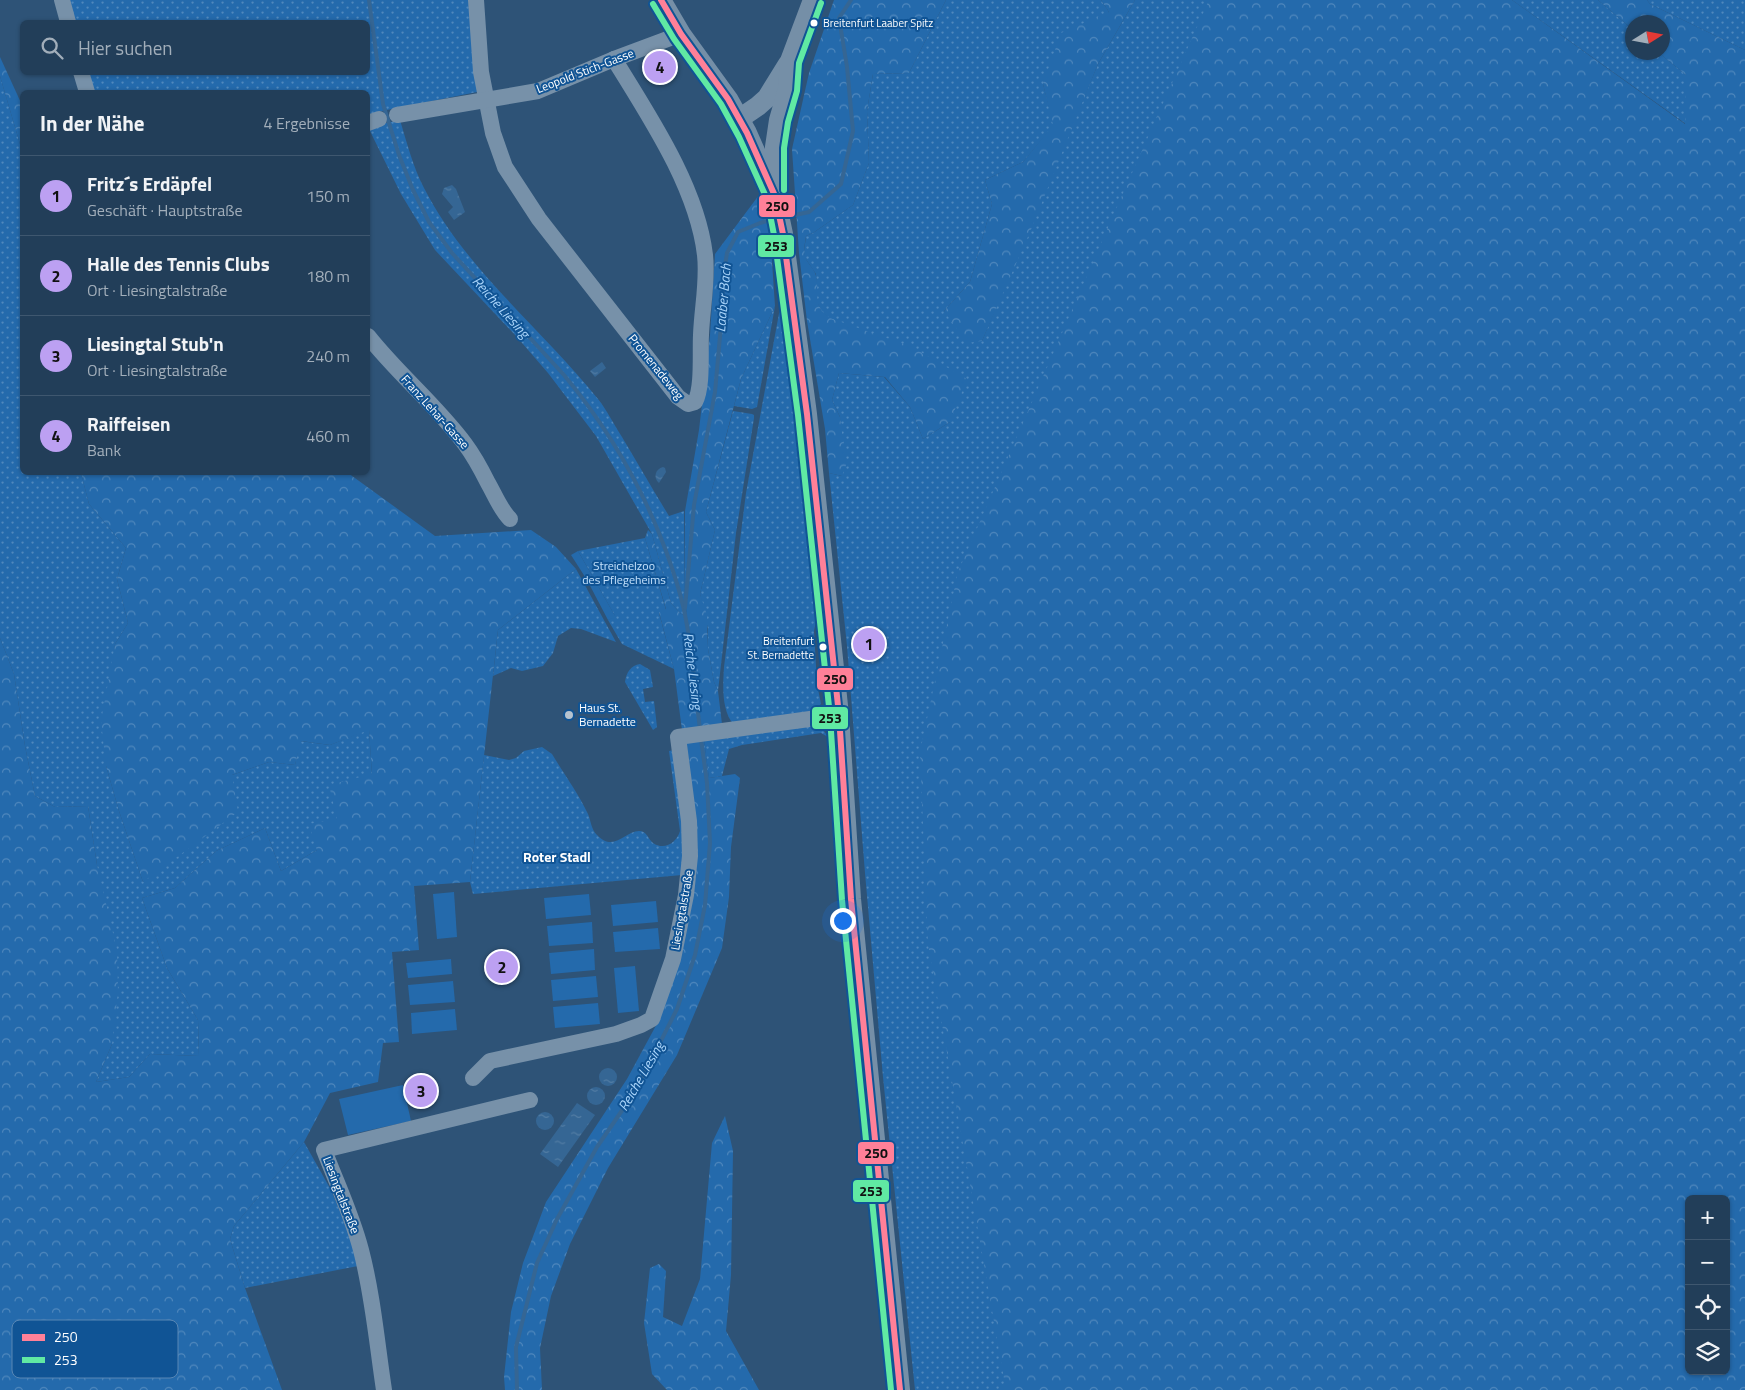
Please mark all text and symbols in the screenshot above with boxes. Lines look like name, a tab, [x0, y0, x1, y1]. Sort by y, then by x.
place label: Breitenfurt Laaber Spitz	[823, 15, 933, 31]
north arrow	[1625, 15, 1670, 60]
marker: Breitenfurt Laaber Spitz	[809, 18, 819, 28]
search box	[20, 20, 370, 75]
text: Hier suchen	[78, 33, 173, 62]
icon: search	[38, 34, 66, 62]
street label: Leopold Stich-Gasse	[533, 43, 636, 98]
pin: 4	[644, 48, 676, 86]
text: In der Nähe	[40, 107, 145, 139]
text: 4 Ergebnisse	[263, 111, 350, 135]
text: Fritz´s Erdäpfel	[87, 169, 212, 198]
text: 1	[52, 184, 60, 208]
text: 150 m	[306, 184, 350, 208]
line badge: 250	[758, 194, 796, 218]
text: 250	[765, 195, 789, 216]
text: Geschäft · Hauptstraße	[87, 198, 243, 222]
line badge: 253	[757, 234, 795, 258]
text: 253	[764, 235, 788, 256]
text: Halle des Tennis Clubs	[87, 249, 270, 278]
water label: Laaber Bach	[709, 262, 736, 333]
text: 2	[52, 264, 60, 288]
text: 180 m	[306, 264, 350, 288]
water label: Reiche Liesing	[468, 271, 536, 343]
text: Ort · Liesingtalstraße	[87, 278, 227, 302]
text: Liesingtal Stub'n	[87, 329, 224, 358]
street label: Promenadeweg	[624, 330, 689, 404]
text: 3	[52, 344, 60, 368]
text: 240 m	[306, 344, 350, 368]
text: Ort · Liesingtalstraße	[87, 358, 227, 382]
street label: Franz Lehar-Gasse	[397, 370, 474, 453]
text: Raiffeisen	[87, 409, 171, 438]
text: 4	[52, 424, 60, 448]
text: 460 m	[306, 424, 350, 448]
text: Bank	[87, 438, 121, 462]
park label: Streichelzoo des Pflegeheims	[582, 556, 666, 589]
pin: 1	[853, 625, 885, 663]
water label: Reiche Liesing	[678, 631, 709, 712]
place label: Breitenfurt St. Bernadette	[747, 633, 814, 663]
marker: Breitenfurt St. Bernadette	[818, 642, 828, 652]
line badge: 250	[816, 667, 854, 691]
text: 250	[823, 668, 847, 689]
place label: Haus St. Bernadette	[579, 698, 636, 731]
line badge: 253	[811, 706, 849, 730]
text: 253	[818, 707, 842, 728]
marker: Haus St. Bernadette	[563, 709, 575, 721]
district label: Roter Stadl	[523, 846, 591, 867]
street label: Liesingtalstraße	[665, 868, 698, 952]
your location	[830, 908, 856, 934]
pin: 2	[486, 948, 518, 986]
water label: Reiche Liesing	[612, 1036, 670, 1114]
pin: 3	[405, 1072, 437, 1110]
line badge: 250	[857, 1141, 895, 1165]
text: 250	[864, 1142, 888, 1163]
street label: Liesingtalstraße	[318, 1154, 365, 1236]
line badge: 253	[852, 1179, 890, 1203]
text: 253	[859, 1180, 883, 1201]
map controls	[1685, 1195, 1730, 1375]
button: +	[1685, 1195, 1730, 1240]
button: −	[1685, 1240, 1730, 1285]
button: locate	[1685, 1285, 1730, 1330]
legend	[12, 1320, 178, 1378]
text: 250	[54, 1326, 78, 1347]
button: layers	[1685, 1330, 1730, 1375]
text: 253	[54, 1349, 78, 1370]

